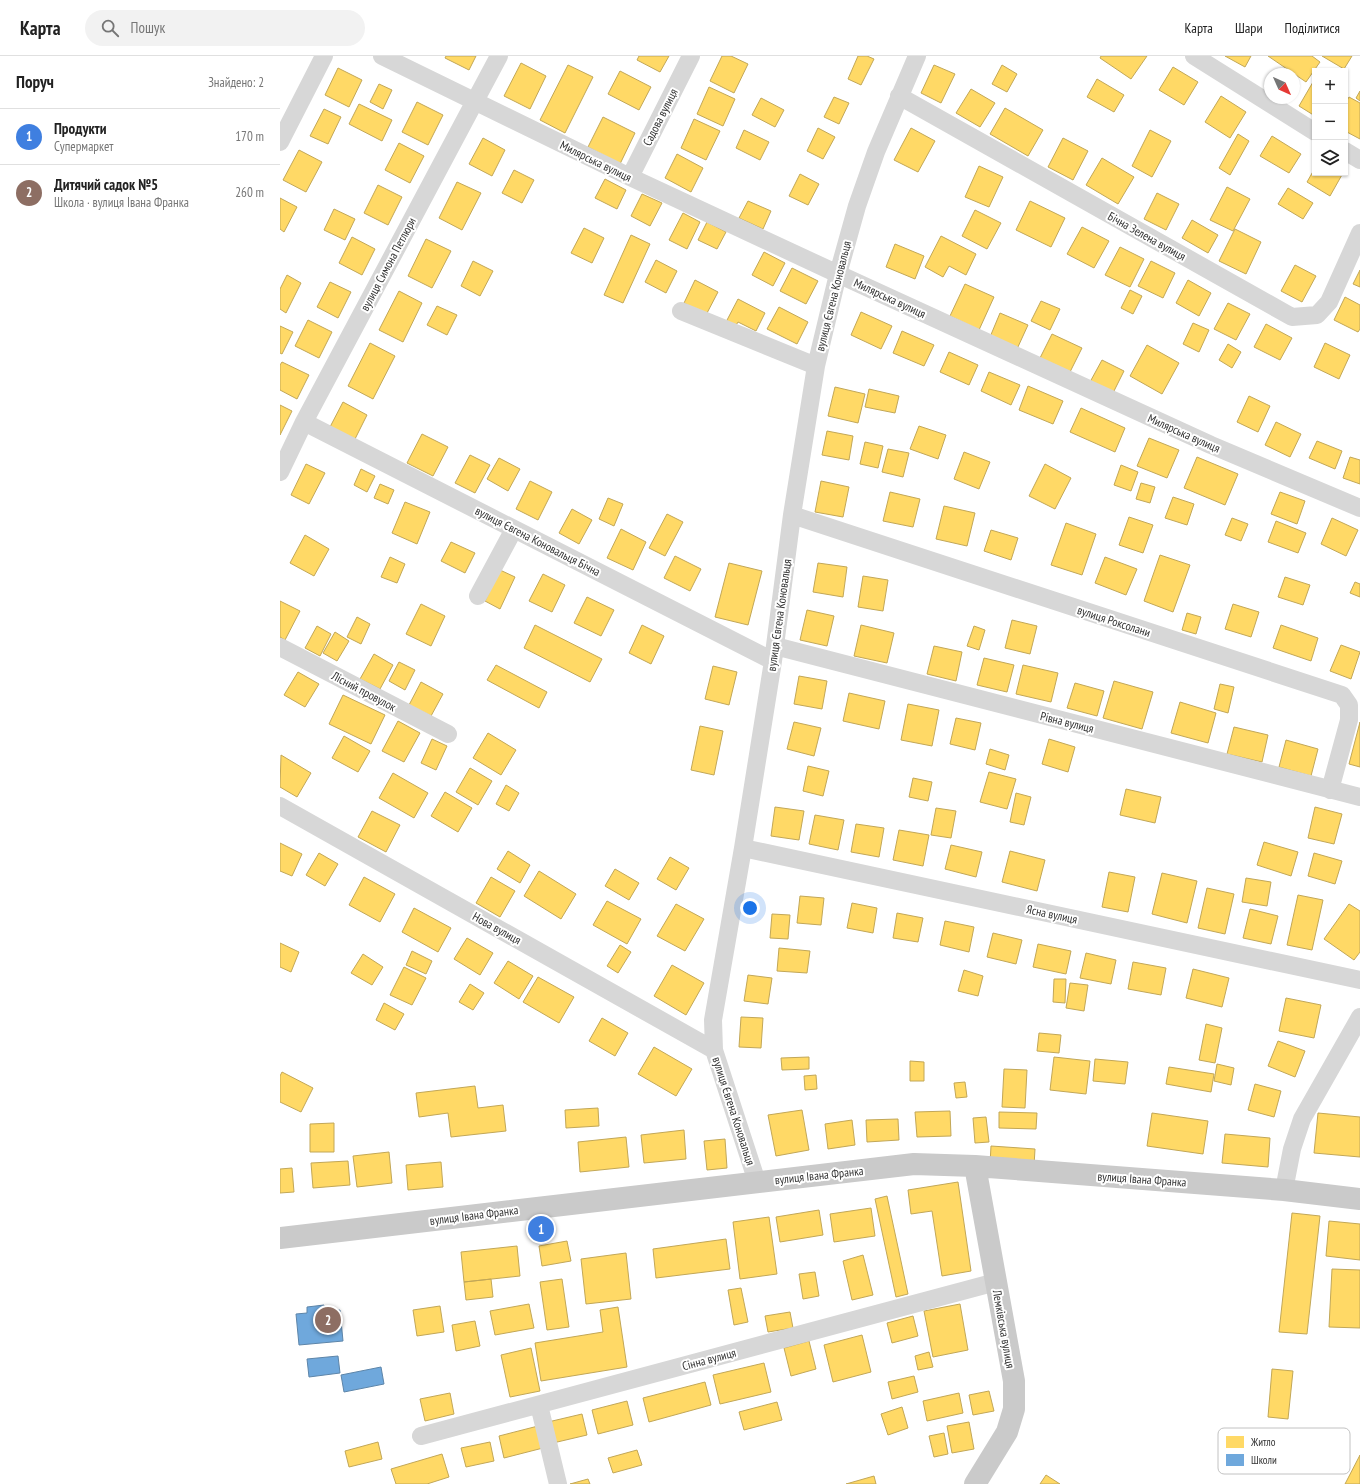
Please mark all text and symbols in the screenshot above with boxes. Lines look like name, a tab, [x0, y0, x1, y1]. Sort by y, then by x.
search box	[85, 10, 365, 46]
text: Карта	[20, 16, 61, 40]
icon: search	[99, 17, 121, 39]
text: Пошук	[131, 18, 165, 37]
text: Карта	[1184, 19, 1213, 37]
text: Шари	[1235, 19, 1263, 37]
text: Поділитися	[1285, 19, 1340, 37]
north arrow	[1264, 68, 1300, 104]
map controls	[1312, 68, 1348, 176]
button: +	[1312, 68, 1348, 104]
text: Поруч	[16, 71, 54, 93]
text: Знайдено: 2	[208, 74, 264, 91]
street label: Садова вулиця	[639, 86, 681, 148]
button: −	[1312, 104, 1348, 140]
text: Продукти	[54, 119, 106, 138]
text: 1	[26, 128, 32, 145]
text: 170 m	[235, 128, 264, 145]
street label: Милярська вулиця	[558, 137, 635, 185]
text: Супермаркет	[54, 138, 113, 155]
button: layers	[1312, 140, 1348, 176]
text: Дитячий садок №5	[54, 175, 158, 194]
text: 2	[26, 184, 32, 201]
text: 260 m	[235, 184, 264, 201]
text: Школа · вулиця Івана Франка	[54, 194, 189, 211]
street label: Бічна Зелена вулиця	[1105, 208, 1189, 264]
street label: вулиця Симона Петлюри	[357, 215, 419, 313]
street label: вулиця Євгена Коновальця	[812, 239, 854, 353]
street label: Милярська вулиця	[852, 275, 929, 321]
street label: Милярська вулиця	[1145, 410, 1223, 456]
street label: вулиця Євгена Коновальця Бічна	[473, 503, 603, 579]
street label: вулиця Євгена Коновальця	[764, 558, 794, 672]
street label: вулиця Роксолани	[1076, 602, 1152, 640]
street label: Лісний провулок	[328, 667, 399, 714]
street label: Рівна вулиця	[1039, 708, 1096, 736]
your location	[740, 898, 760, 918]
street label: Ясна вулиця	[1025, 901, 1079, 927]
street label: Нова вулиця	[470, 909, 524, 948]
street label: вулиця Євгена Коновальця	[709, 1055, 759, 1167]
street label: вулиця Івана Франка	[774, 1163, 864, 1187]
street label: вулиця Івана Франка	[1097, 1168, 1187, 1190]
street label: вулиця Івана Франка	[429, 1202, 519, 1228]
pin: 1	[528, 1214, 554, 1244]
street label: Лемківська вулиця	[990, 1288, 1018, 1370]
pin: 2	[315, 1305, 341, 1335]
street label: Сінна вулиця	[680, 1345, 738, 1373]
legend	[1218, 1428, 1350, 1474]
text: Житло	[1250, 1435, 1276, 1449]
text: Школи	[1251, 1453, 1277, 1467]

